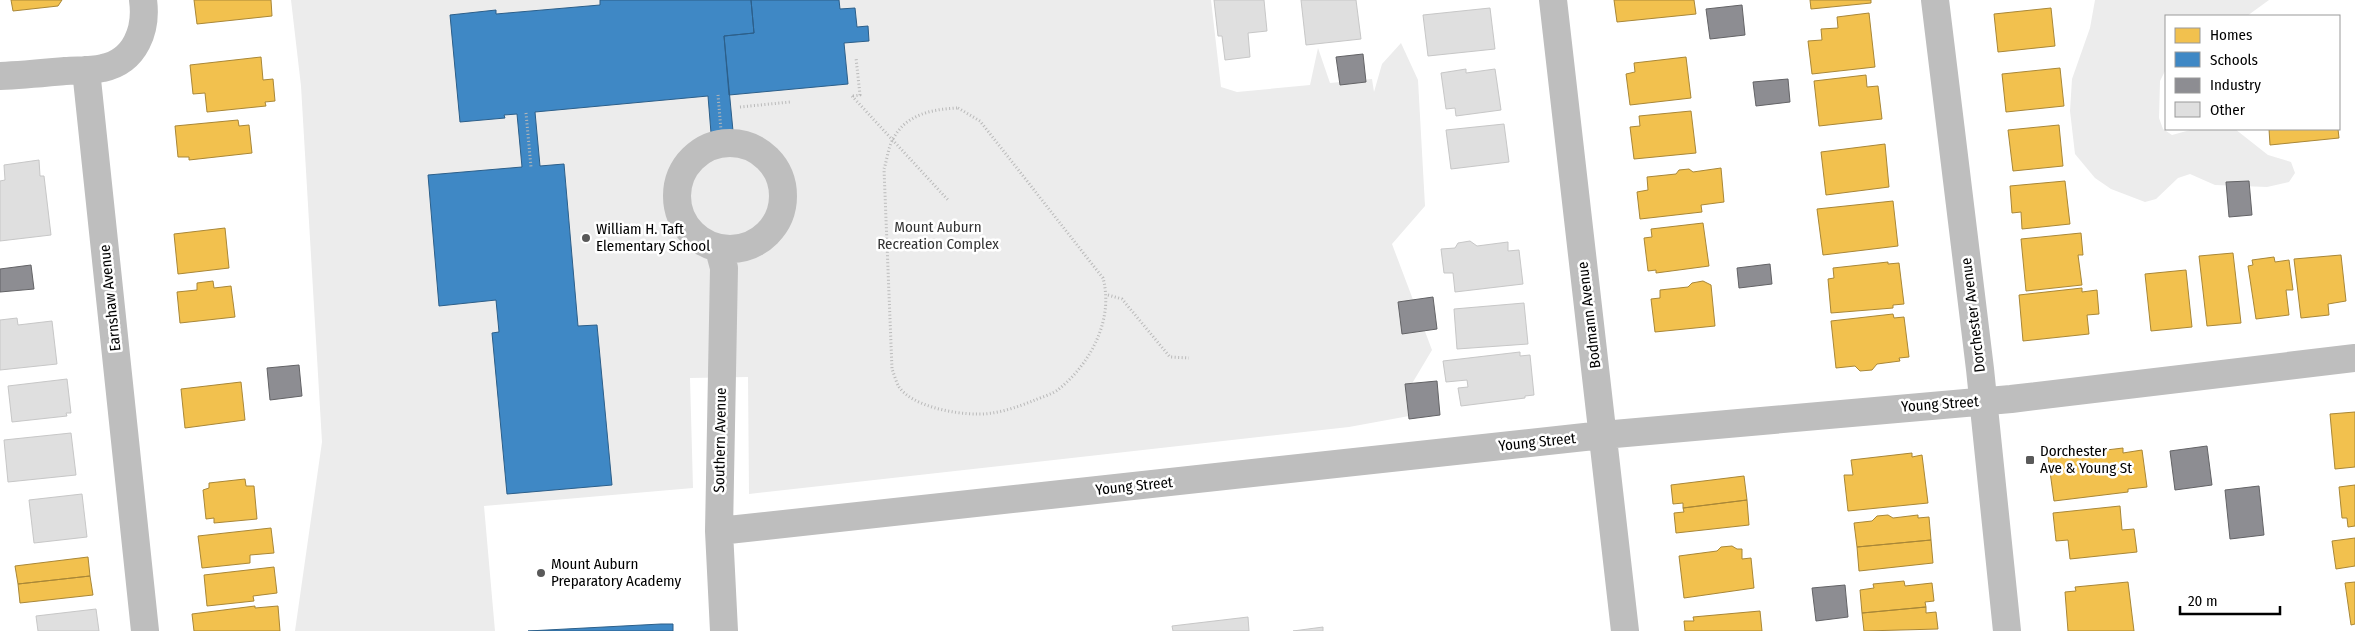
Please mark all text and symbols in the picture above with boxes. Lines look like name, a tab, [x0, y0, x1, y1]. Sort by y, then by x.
legend	[2165, 15, 2340, 130]
text: Homes	[2210, 26, 2252, 44]
text: Schools	[2210, 51, 2258, 69]
text: Industry	[2210, 76, 2261, 94]
text: Other	[2210, 101, 2246, 119]
park label: Mount Auburn Recreation Complex	[877, 218, 999, 253]
place label: William H. Taft Elementary School	[596, 220, 710, 255]
marker: William H. Taft Elementary School	[580, 232, 592, 244]
street label: Earnshaw Avenue	[95, 244, 125, 352]
street label: Dorchester Avenue	[1957, 257, 1989, 373]
street label: Bodmann Avenue	[1574, 261, 1604, 369]
street label: Southern Avenue	[710, 387, 730, 493]
street label: Young Street	[1901, 392, 1979, 416]
street label: Young Street	[1497, 429, 1577, 455]
place label: Dorchester Ave & Young St	[2040, 442, 2132, 477]
marker: Dorchester Ave & Young St	[2024, 454, 2036, 466]
street label: Young Street	[1094, 473, 1174, 499]
place label: Mount Auburn Preparatory Academy	[551, 555, 681, 590]
marker: Mount Auburn Preparatory Academy	[535, 567, 547, 579]
scale bar	[2180, 584, 2280, 616]
text: 20 m	[2188, 592, 2218, 610]

